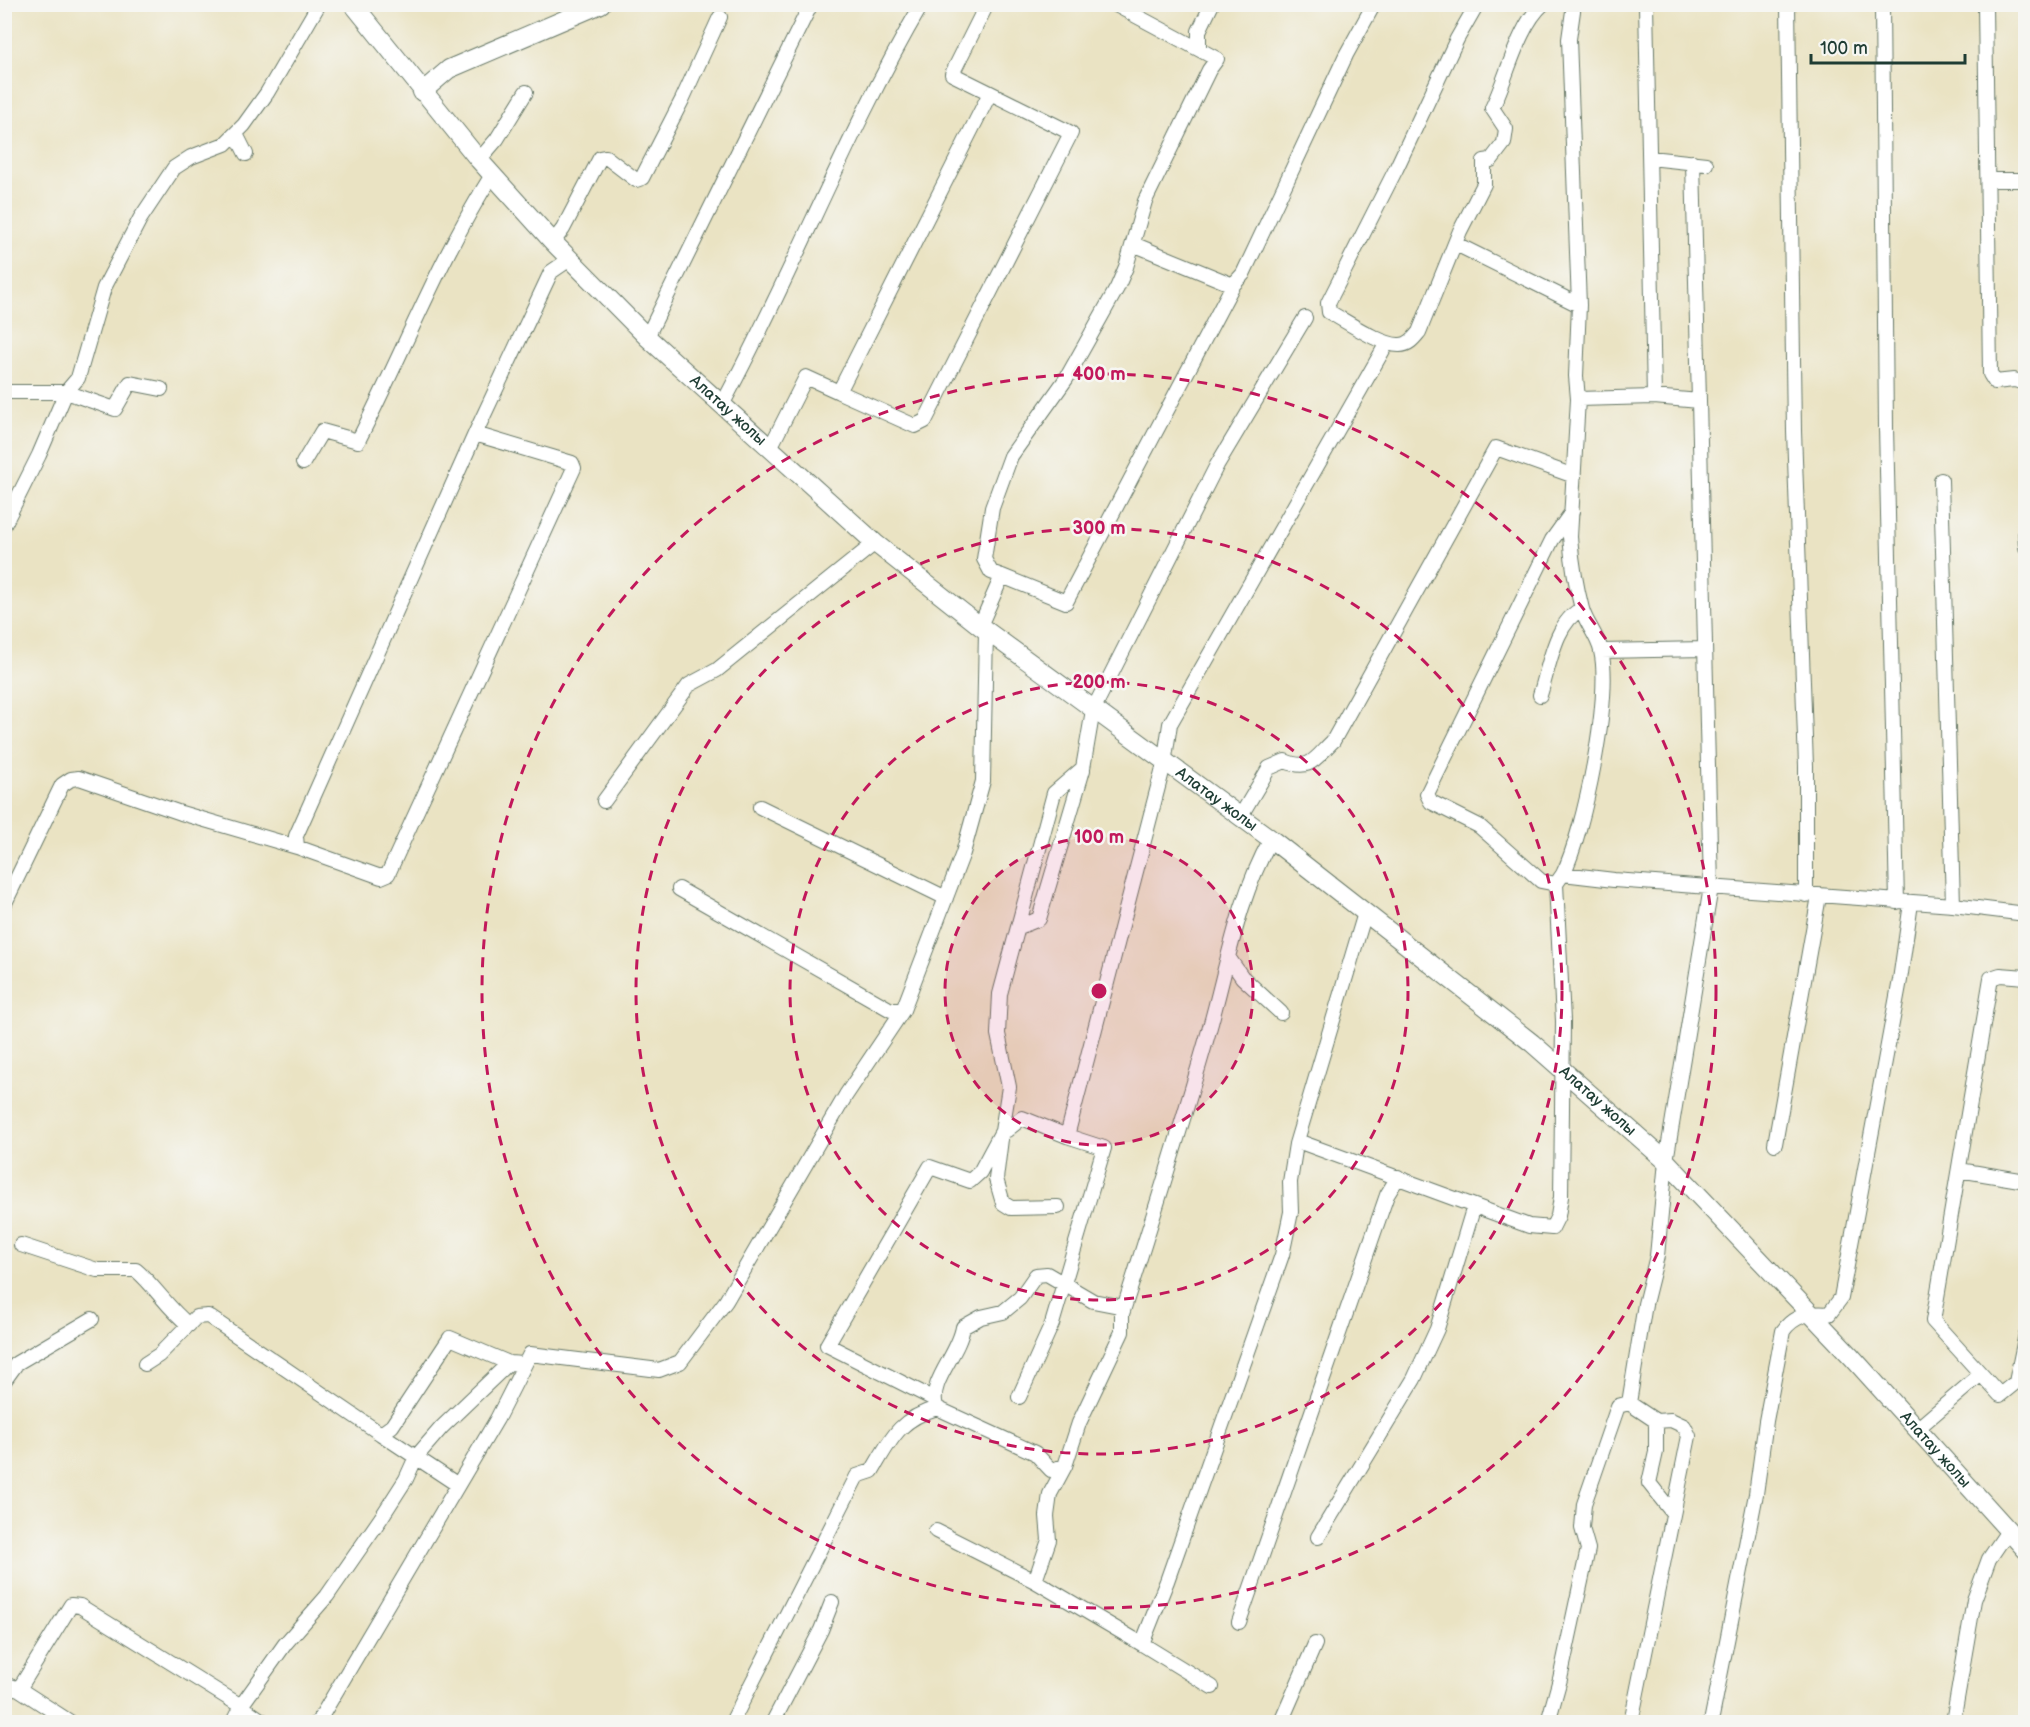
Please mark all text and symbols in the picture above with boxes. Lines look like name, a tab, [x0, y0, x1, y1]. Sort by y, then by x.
scale bar	[1811, 27, 1966, 65]
text: 100 m	[1820, 38, 1868, 59]
text: 400 m	[1072, 364, 1126, 385]
street label: Алатау жолы	[685, 370, 770, 450]
text: 300 m	[1072, 518, 1126, 539]
text: 200 m	[1072, 672, 1126, 693]
street label: Алатау жолы	[1171, 763, 1261, 835]
text: 100 m	[1074, 827, 1124, 848]
centre of rings	[1089, 981, 1109, 1001]
street label: Алатау жолы	[1554, 1061, 1640, 1140]
street label: Алатау жолы	[1895, 1407, 1975, 1492]

